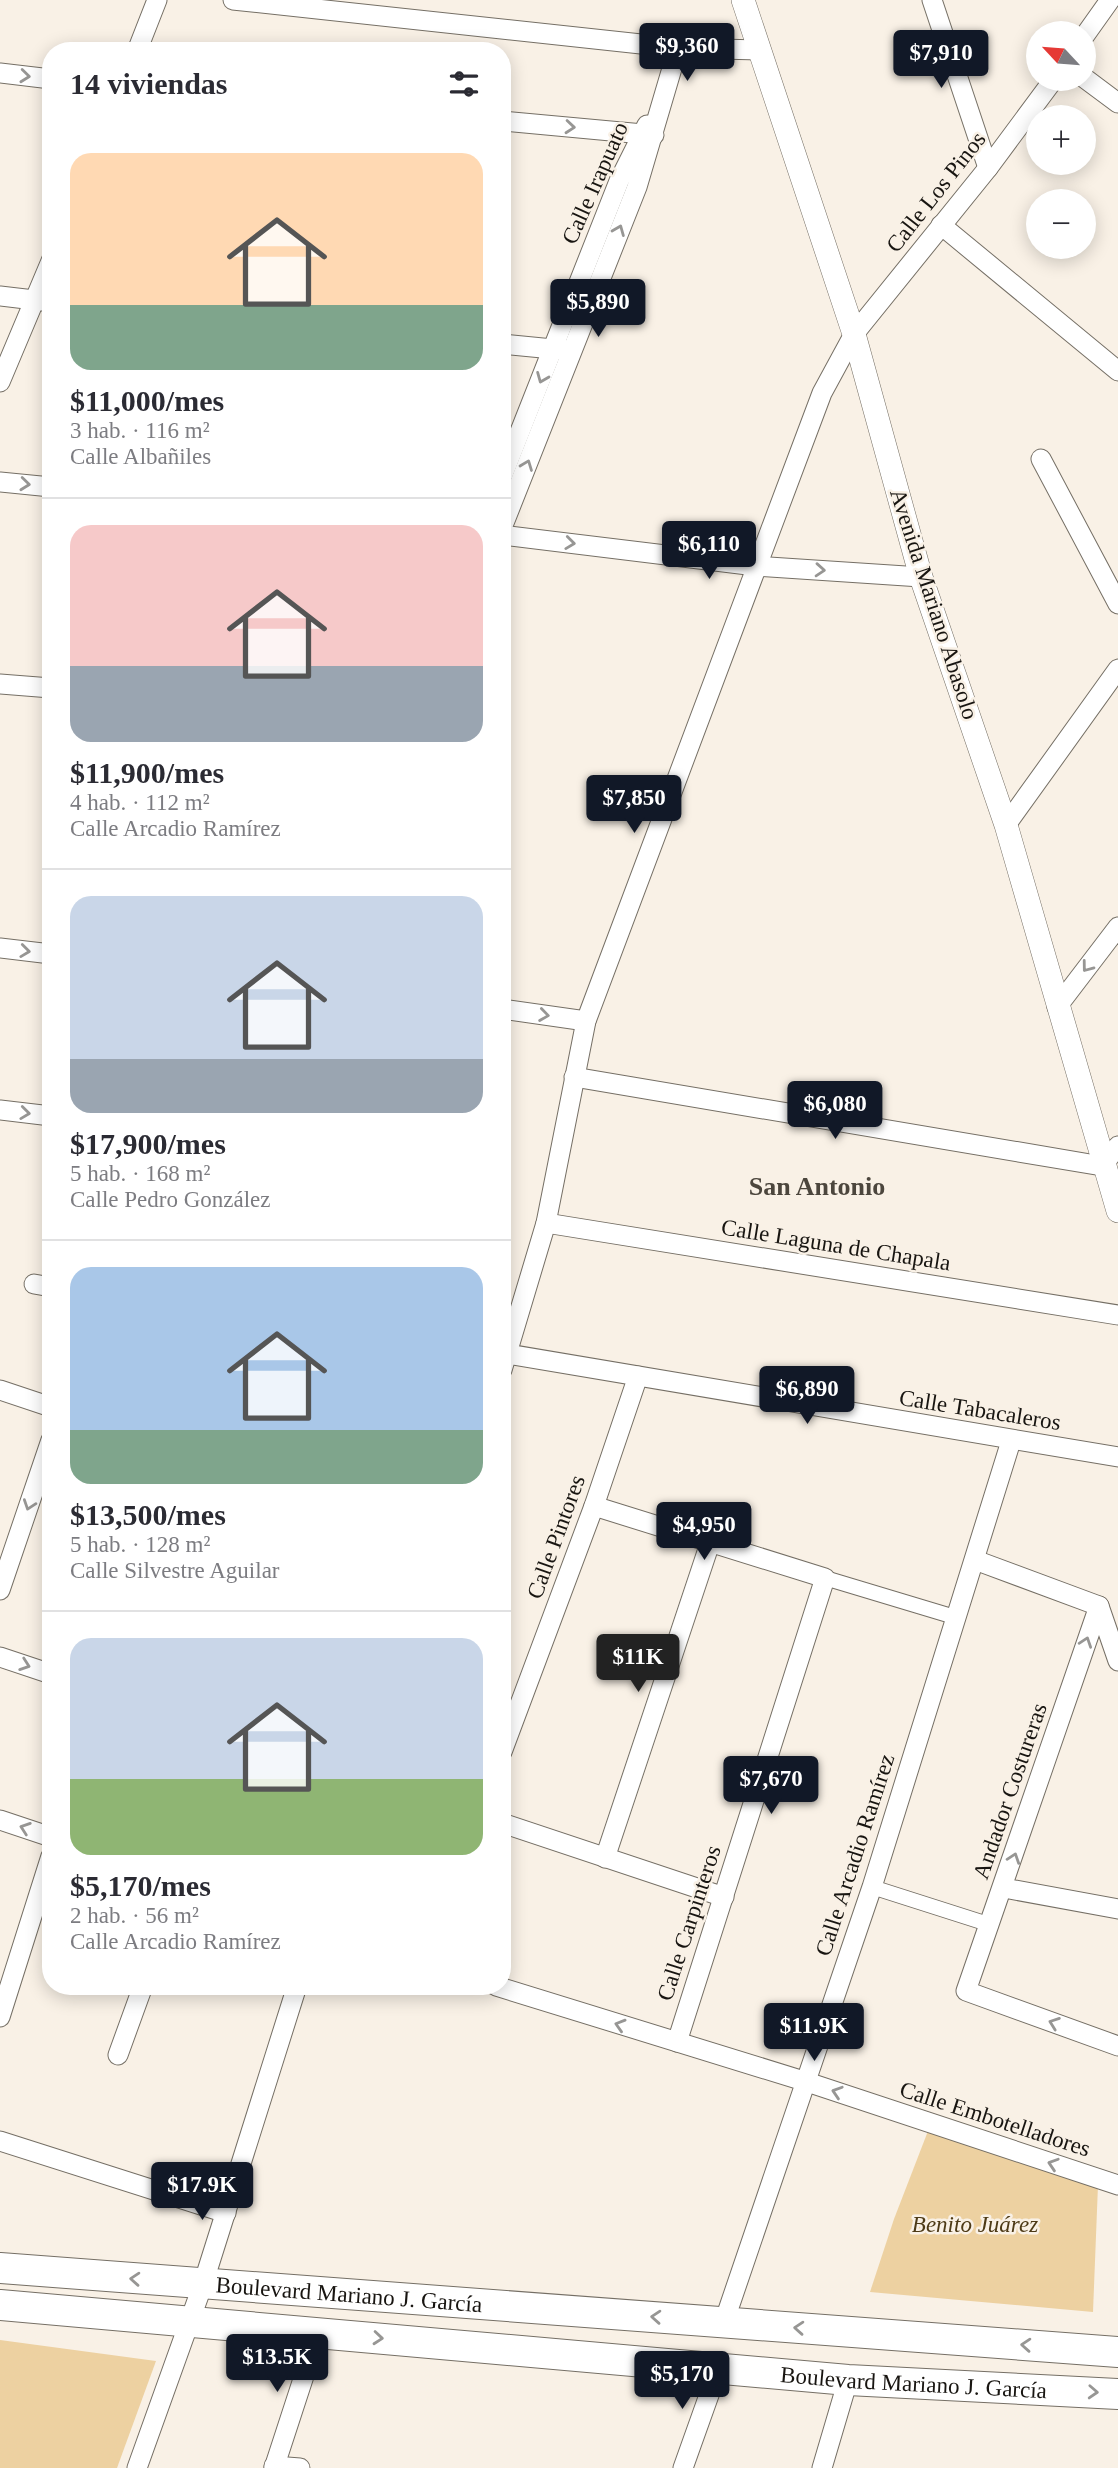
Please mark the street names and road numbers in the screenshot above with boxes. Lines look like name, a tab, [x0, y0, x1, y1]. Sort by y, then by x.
street label: Calle Irapuato	[557, 118, 633, 248]
street label: Calle Los Pinos	[881, 127, 991, 257]
street label: Avenida Mariano Abasolo	[885, 486, 983, 722]
street label: Calle Laguna de Chapala	[720, 1215, 952, 1275]
street label: Calle Tabacaleros	[897, 1385, 1063, 1435]
street label: Calle Pintores	[522, 1472, 590, 1602]
street label: Andador Costureras	[968, 1700, 1052, 1882]
street label: Calle Arcadio Ramírez	[811, 1751, 899, 1959]
street label: Calle Carpinteros	[652, 1842, 726, 2004]
street label: Calle Embotelladores	[897, 2076, 1093, 2162]
street label: Boulevard Mariano J. García	[215, 2272, 483, 2317]
street label: Boulevard Mariano J. García	[779, 2362, 1048, 2403]

